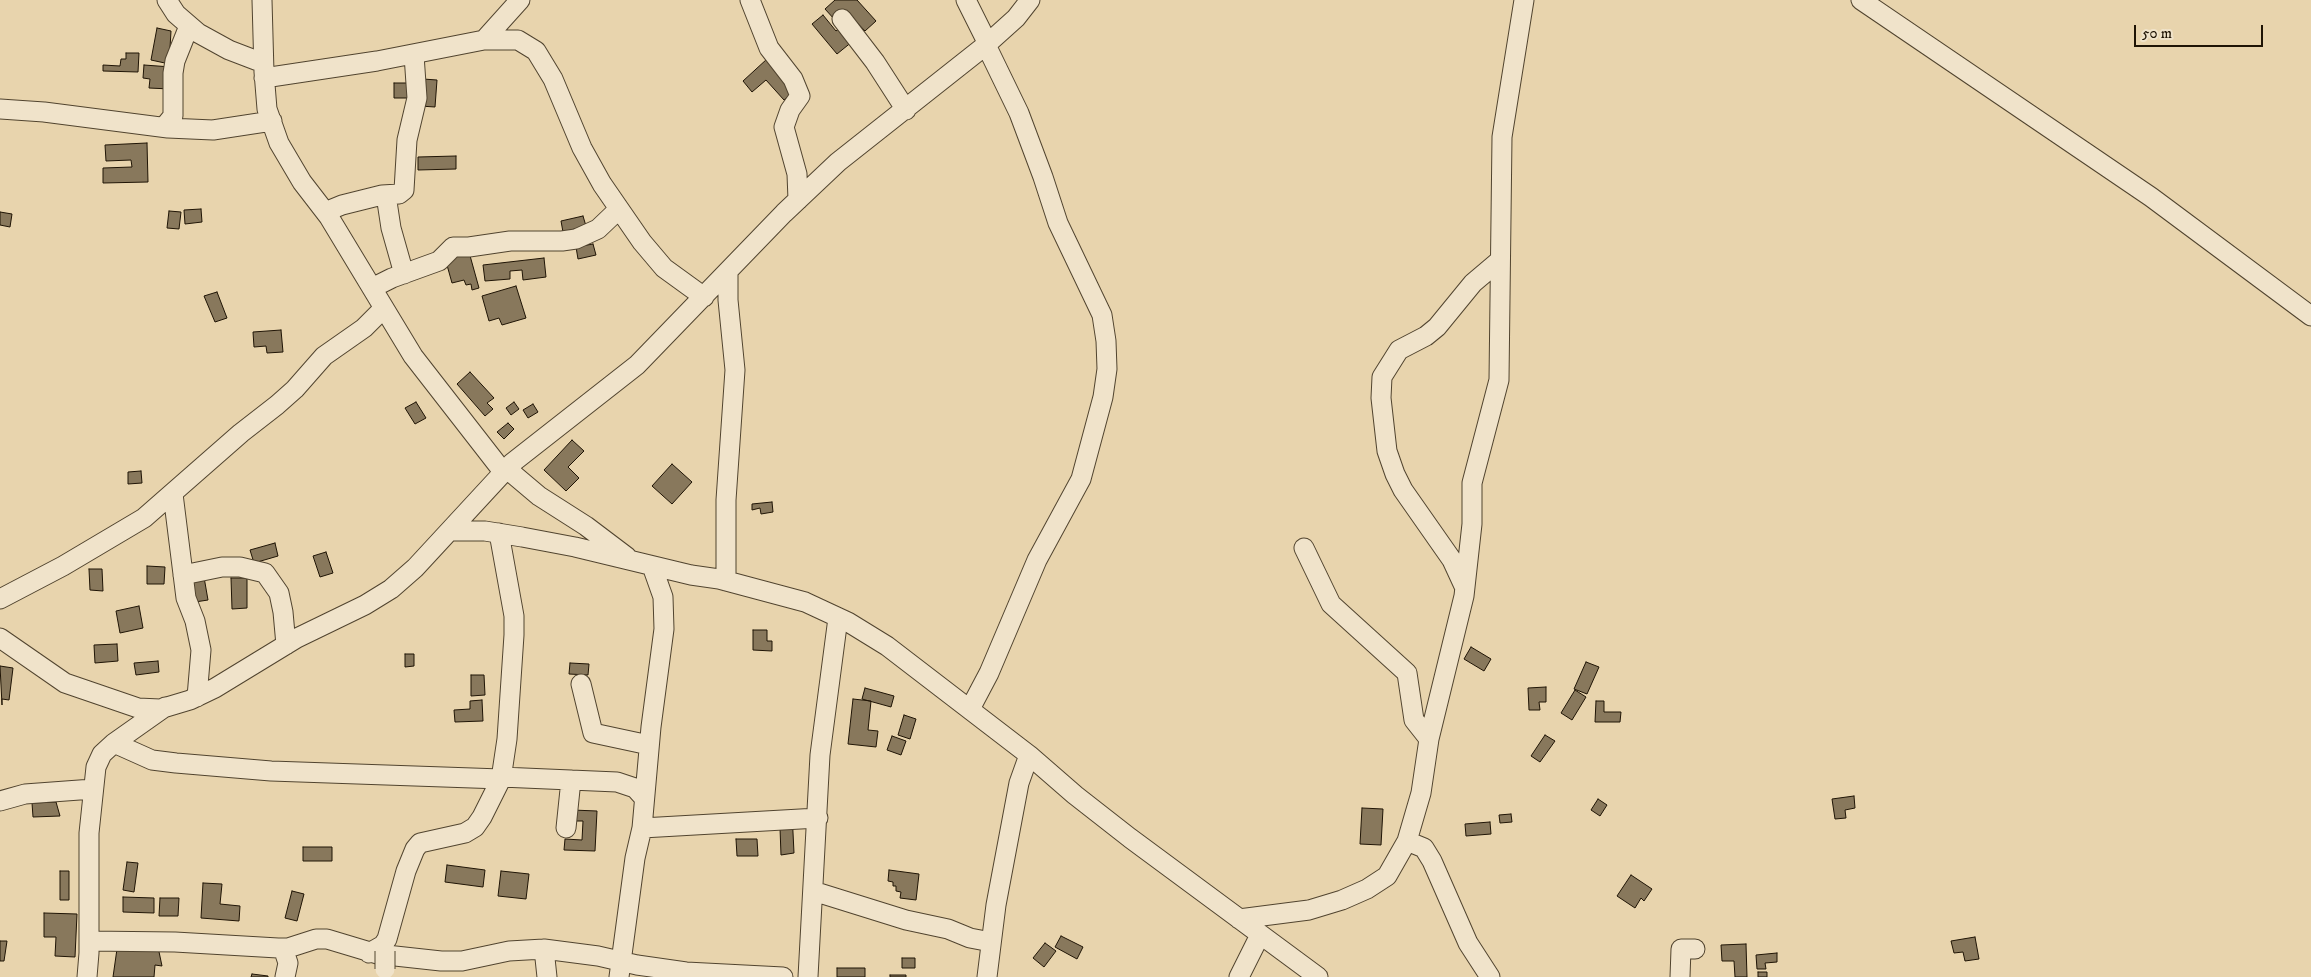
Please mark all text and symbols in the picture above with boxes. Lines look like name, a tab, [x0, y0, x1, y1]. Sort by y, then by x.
scale bar	[2136, 15, 2265, 47]
text: 50 m	[2142, 24, 2172, 43]

